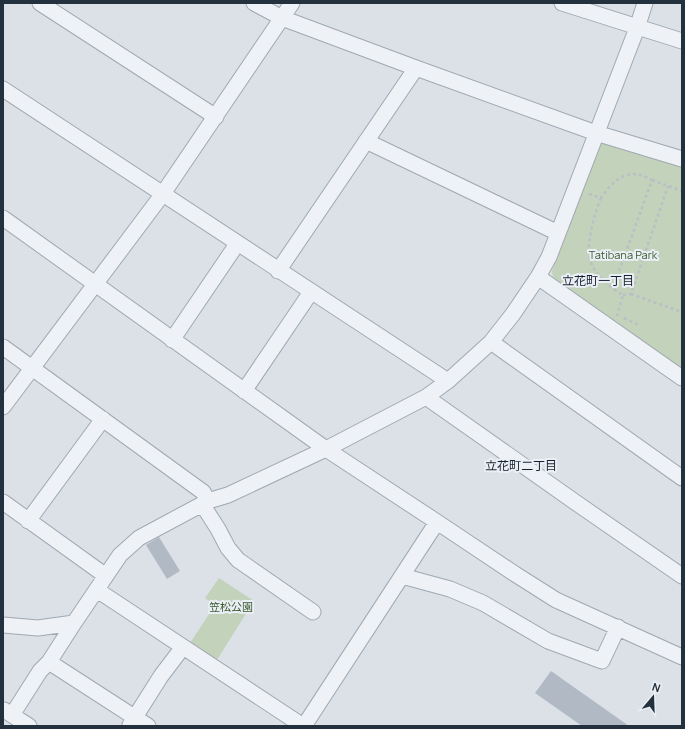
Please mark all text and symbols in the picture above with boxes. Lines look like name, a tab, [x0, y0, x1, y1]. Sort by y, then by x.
park label: Tatibana Park	[589, 247, 658, 262]
district label: 立花町一丁目	[562, 272, 634, 289]
district label: 立花町二丁目	[485, 457, 557, 474]
park label: 笠松公園	[209, 599, 253, 614]
north arrow	[633, 677, 673, 717]
text: N	[650, 679, 663, 695]

